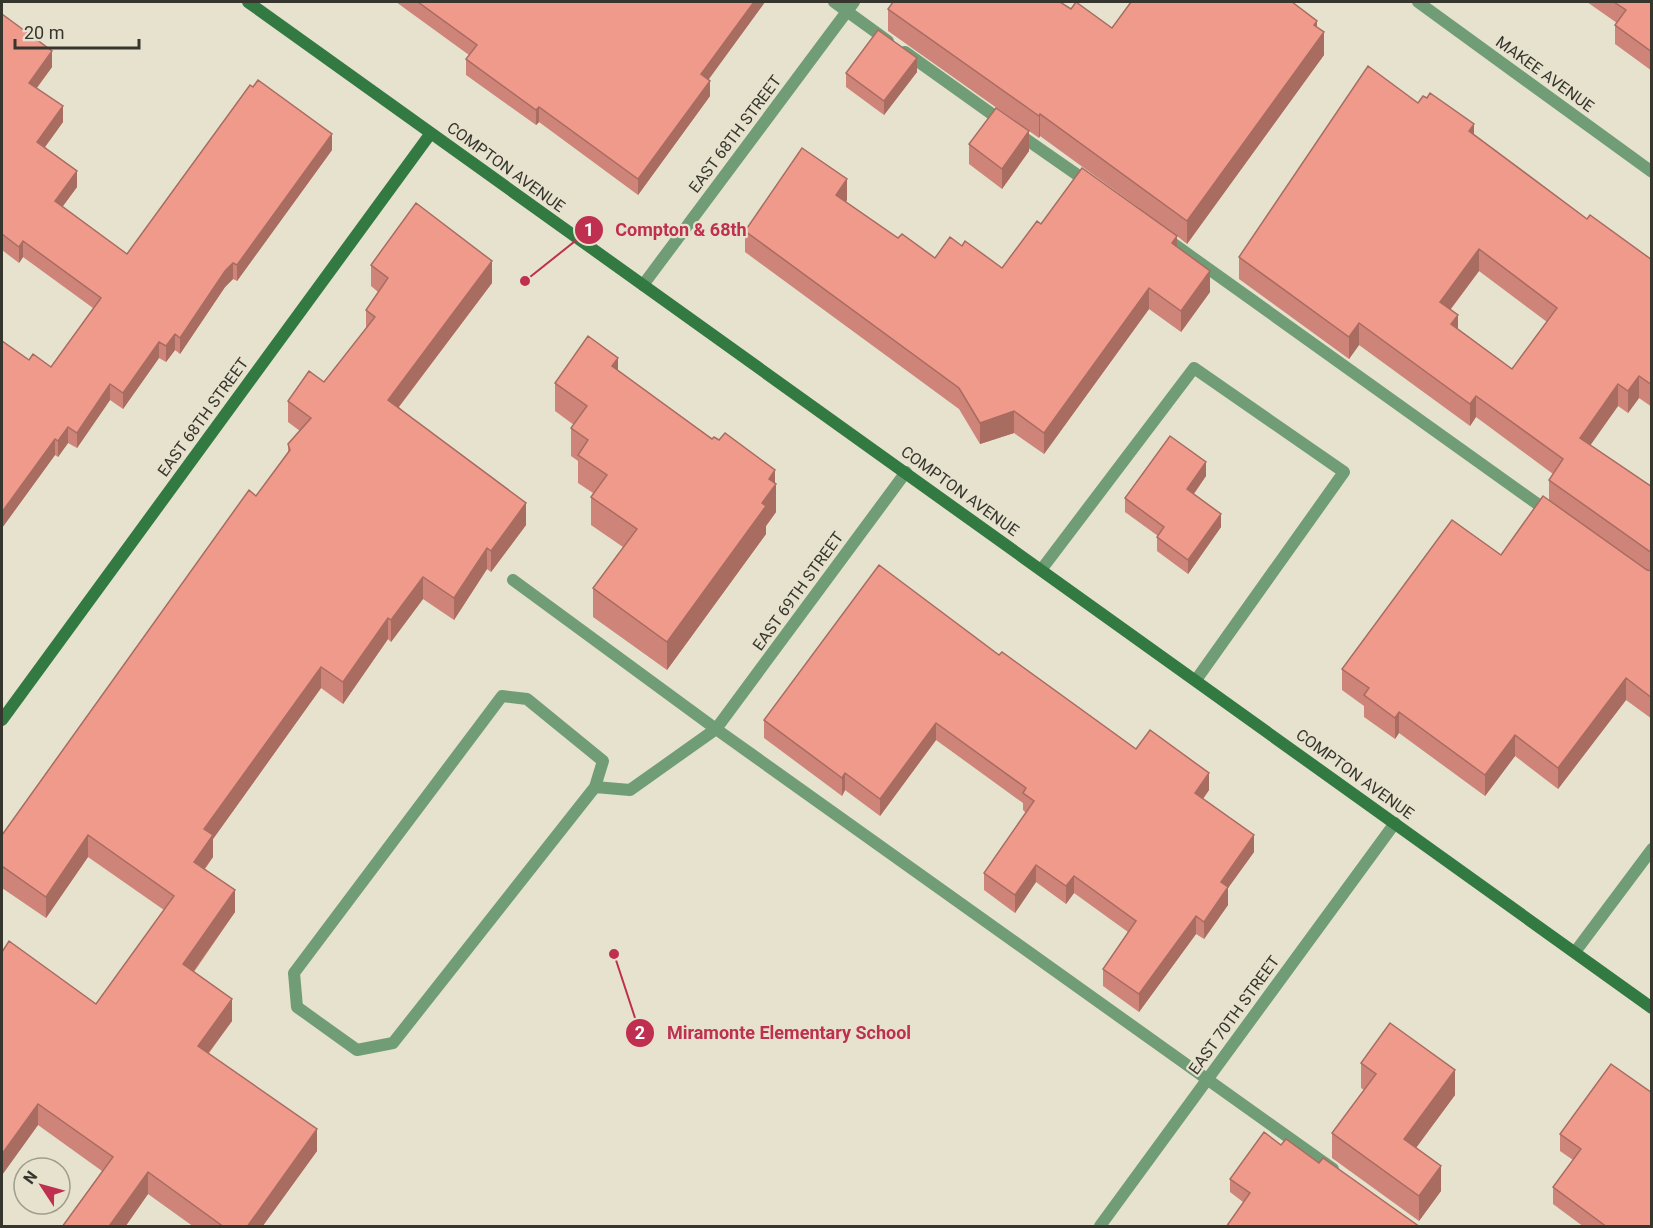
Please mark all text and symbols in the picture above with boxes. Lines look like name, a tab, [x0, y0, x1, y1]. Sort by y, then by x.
scale bar	[15, 12, 140, 50]
text: 20 m	[24, 22, 64, 43]
street label: MAKEE AVENUE	[1492, 32, 1598, 116]
street label: EAST 68TH STREET	[685, 71, 786, 196]
street label: COMPTON AVENUE	[443, 118, 569, 216]
callout: Compton & 68th	[574, 212, 759, 248]
text: 1	[584, 219, 594, 240]
text: Compton & 68th	[615, 219, 747, 240]
street label: EAST 68TH STREET	[154, 354, 253, 480]
street label: COMPTON AVENUE	[897, 442, 1023, 540]
street label: EAST 69TH STREET	[749, 528, 848, 654]
street label: COMPTON AVENUE	[1292, 725, 1418, 823]
street label: EAST 70TH STREET	[1185, 952, 1284, 1078]
callout: Miramonte Elementary School	[625, 1015, 923, 1051]
text: 2	[635, 1022, 645, 1043]
text: Miramonte Elementary School	[667, 1022, 911, 1043]
north arrow	[12, 1156, 72, 1216]
text: N	[19, 1167, 41, 1188]

